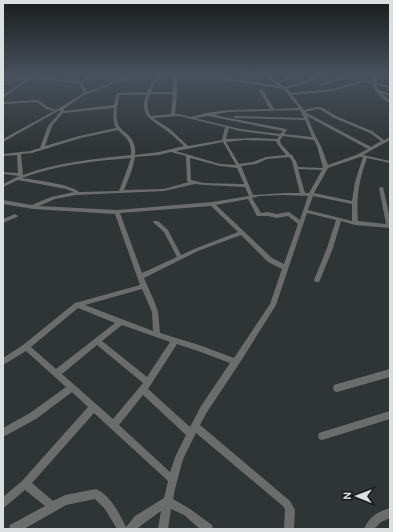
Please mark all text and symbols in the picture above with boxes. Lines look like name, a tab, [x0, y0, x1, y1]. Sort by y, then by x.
north arrow	[337, 476, 377, 516]
text: N	[340, 492, 354, 500]

